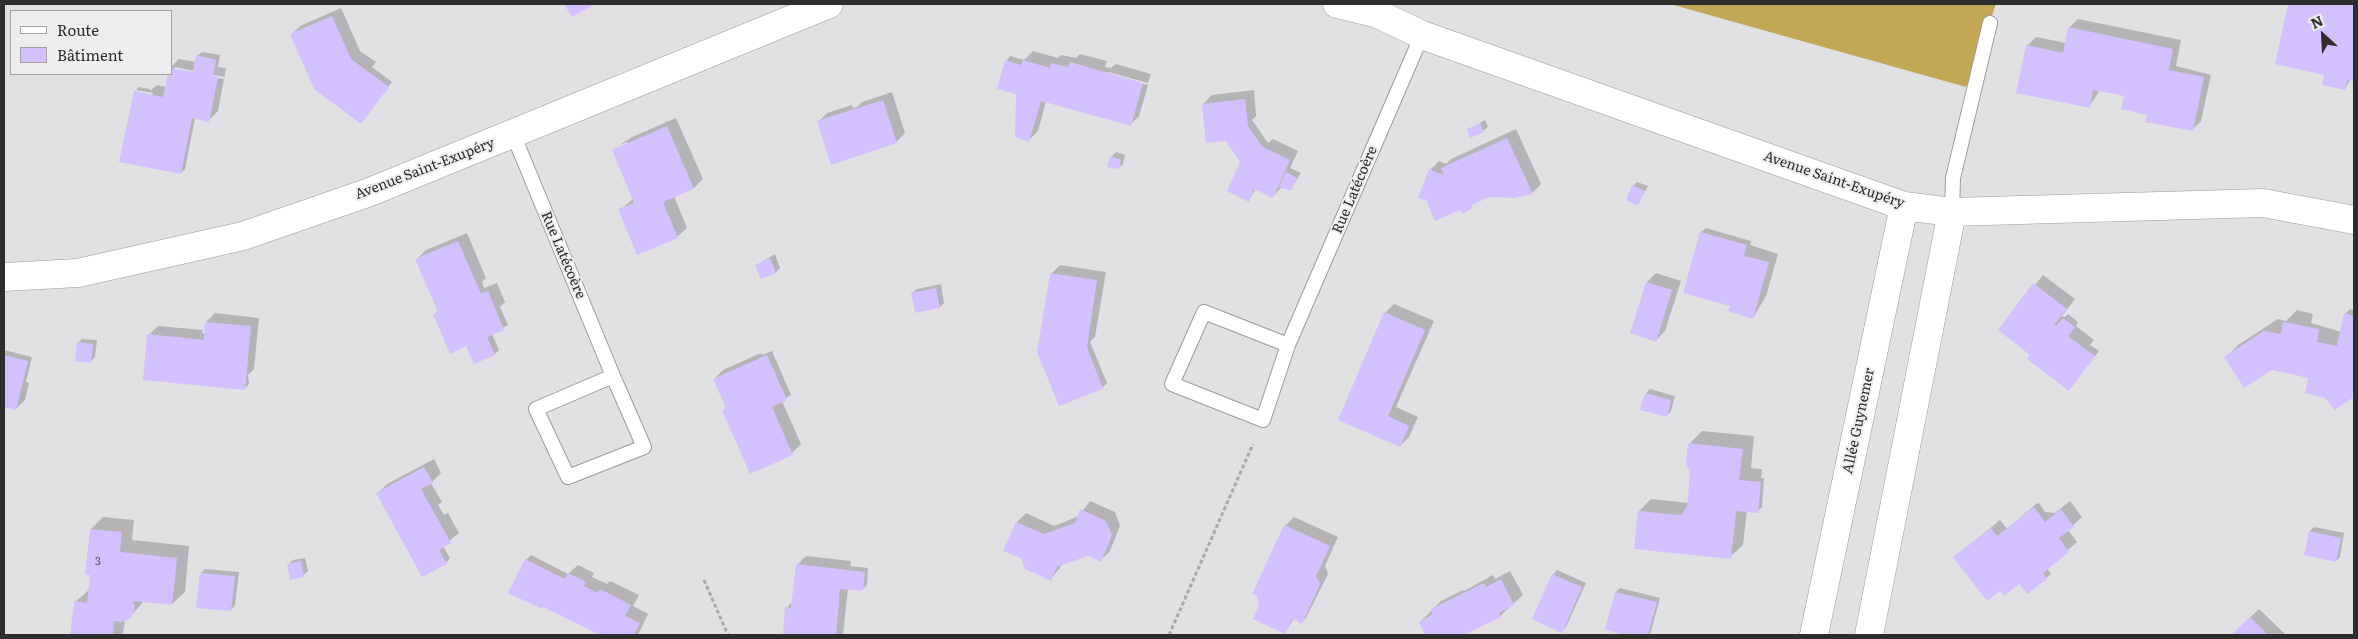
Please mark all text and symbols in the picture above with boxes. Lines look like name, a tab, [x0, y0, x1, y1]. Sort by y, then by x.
legend	[10, 10, 172, 75]
north arrow	[2298, 10, 2348, 60]
text: N	[2307, 10, 2326, 33]
text: Route	[57, 18, 99, 41]
text: Bâtiment	[57, 43, 123, 66]
street label: Avenue Saint-Exupéry	[353, 135, 497, 203]
street label: Rue Latécoère	[1329, 144, 1381, 236]
street label: Avenue Saint-Exupéry	[1761, 148, 1907, 212]
street label: Rue Latécoère	[537, 209, 589, 301]
street label: Allée Guynemer	[1840, 367, 1878, 475]
house number: 3	[95, 555, 101, 569]

